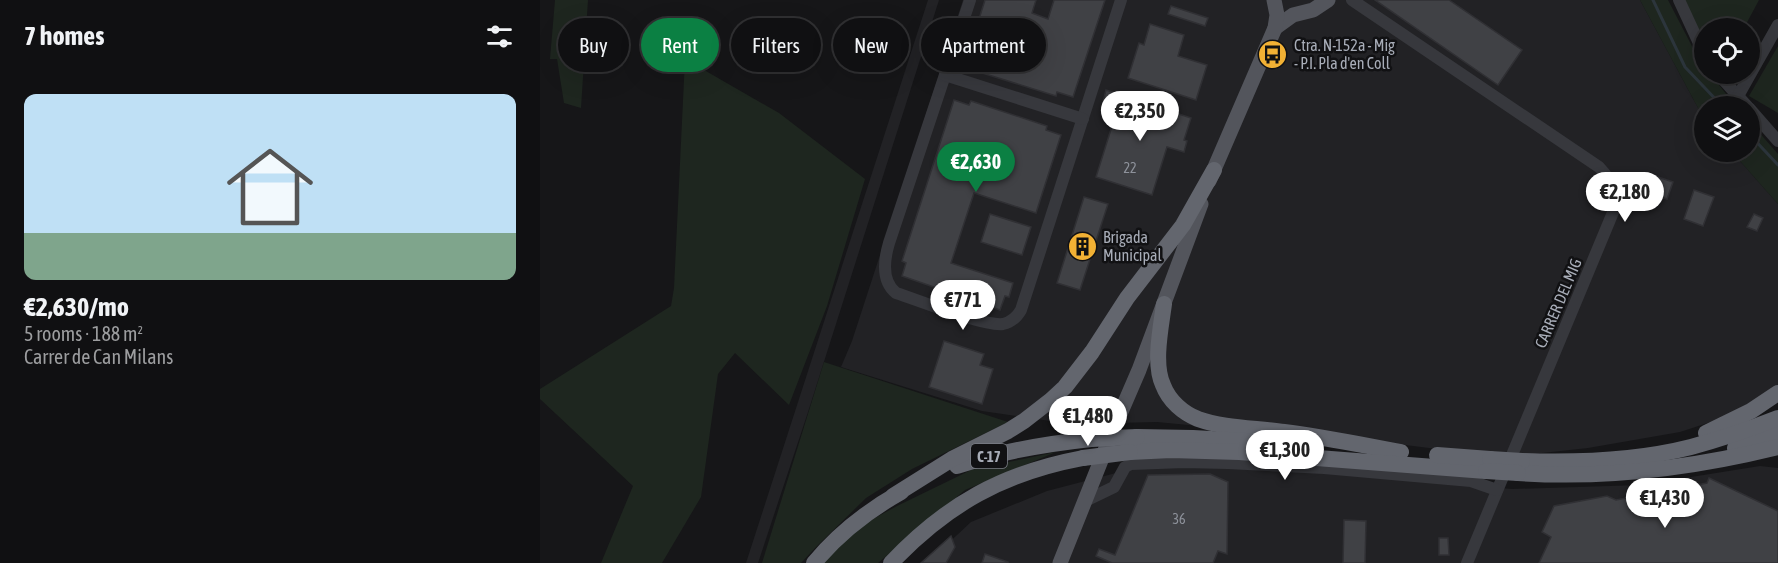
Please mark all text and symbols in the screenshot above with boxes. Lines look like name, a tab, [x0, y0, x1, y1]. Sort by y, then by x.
chip: Buy	[558, 18, 629, 72]
chip: Rent	[641, 18, 719, 72]
chip: Filters	[731, 18, 821, 72]
chip: New	[833, 18, 909, 72]
chip: Apartment	[921, 18, 1046, 72]
map controls	[1694, 18, 1760, 162]
button: locate	[1694, 18, 1760, 84]
icon: filters	[483, 20, 516, 53]
text: 7 homes	[24, 21, 104, 51]
place label: Ctra. N-152a - Mig - P.I. Pla d'en Coll	[1294, 36, 1395, 72]
bus stop icon: Ctra. N-152a - Mig - P.I. Pla d'en Coll	[1257, 38, 1289, 70]
pin: €2,350	[1091, 91, 1189, 142]
button: layers	[1694, 96, 1760, 162]
text: €2,350	[1115, 99, 1165, 122]
icon: home	[216, 133, 324, 241]
pin: €2,630	[927, 142, 1025, 193]
text: €2,630	[951, 150, 1001, 173]
house number: 22	[1123, 160, 1137, 176]
pin: €2,180	[1576, 172, 1674, 223]
text: €2,180	[1600, 180, 1650, 203]
place label: Brigada Municipal	[1103, 228, 1163, 265]
building icon: Brigada Municipal	[1066, 230, 1098, 262]
street label: CARRER DEL MIG	[1531, 256, 1585, 350]
pin: €771	[927, 280, 999, 331]
text: €771	[944, 288, 982, 311]
text: €2,630/mo	[24, 292, 129, 322]
text: 5 rooms · 188 m²	[24, 322, 143, 345]
text: Carrer de Can Milans	[24, 345, 173, 368]
pin: €1,480	[1039, 396, 1137, 447]
text: €1,480	[1063, 404, 1113, 427]
pin: €1,300	[1236, 430, 1334, 481]
text: €1,300	[1260, 438, 1310, 461]
road number: C-17	[971, 444, 1007, 468]
pin: €1,430	[1616, 478, 1714, 529]
text: €1,430	[1640, 486, 1690, 509]
house number: 36	[1172, 511, 1186, 527]

